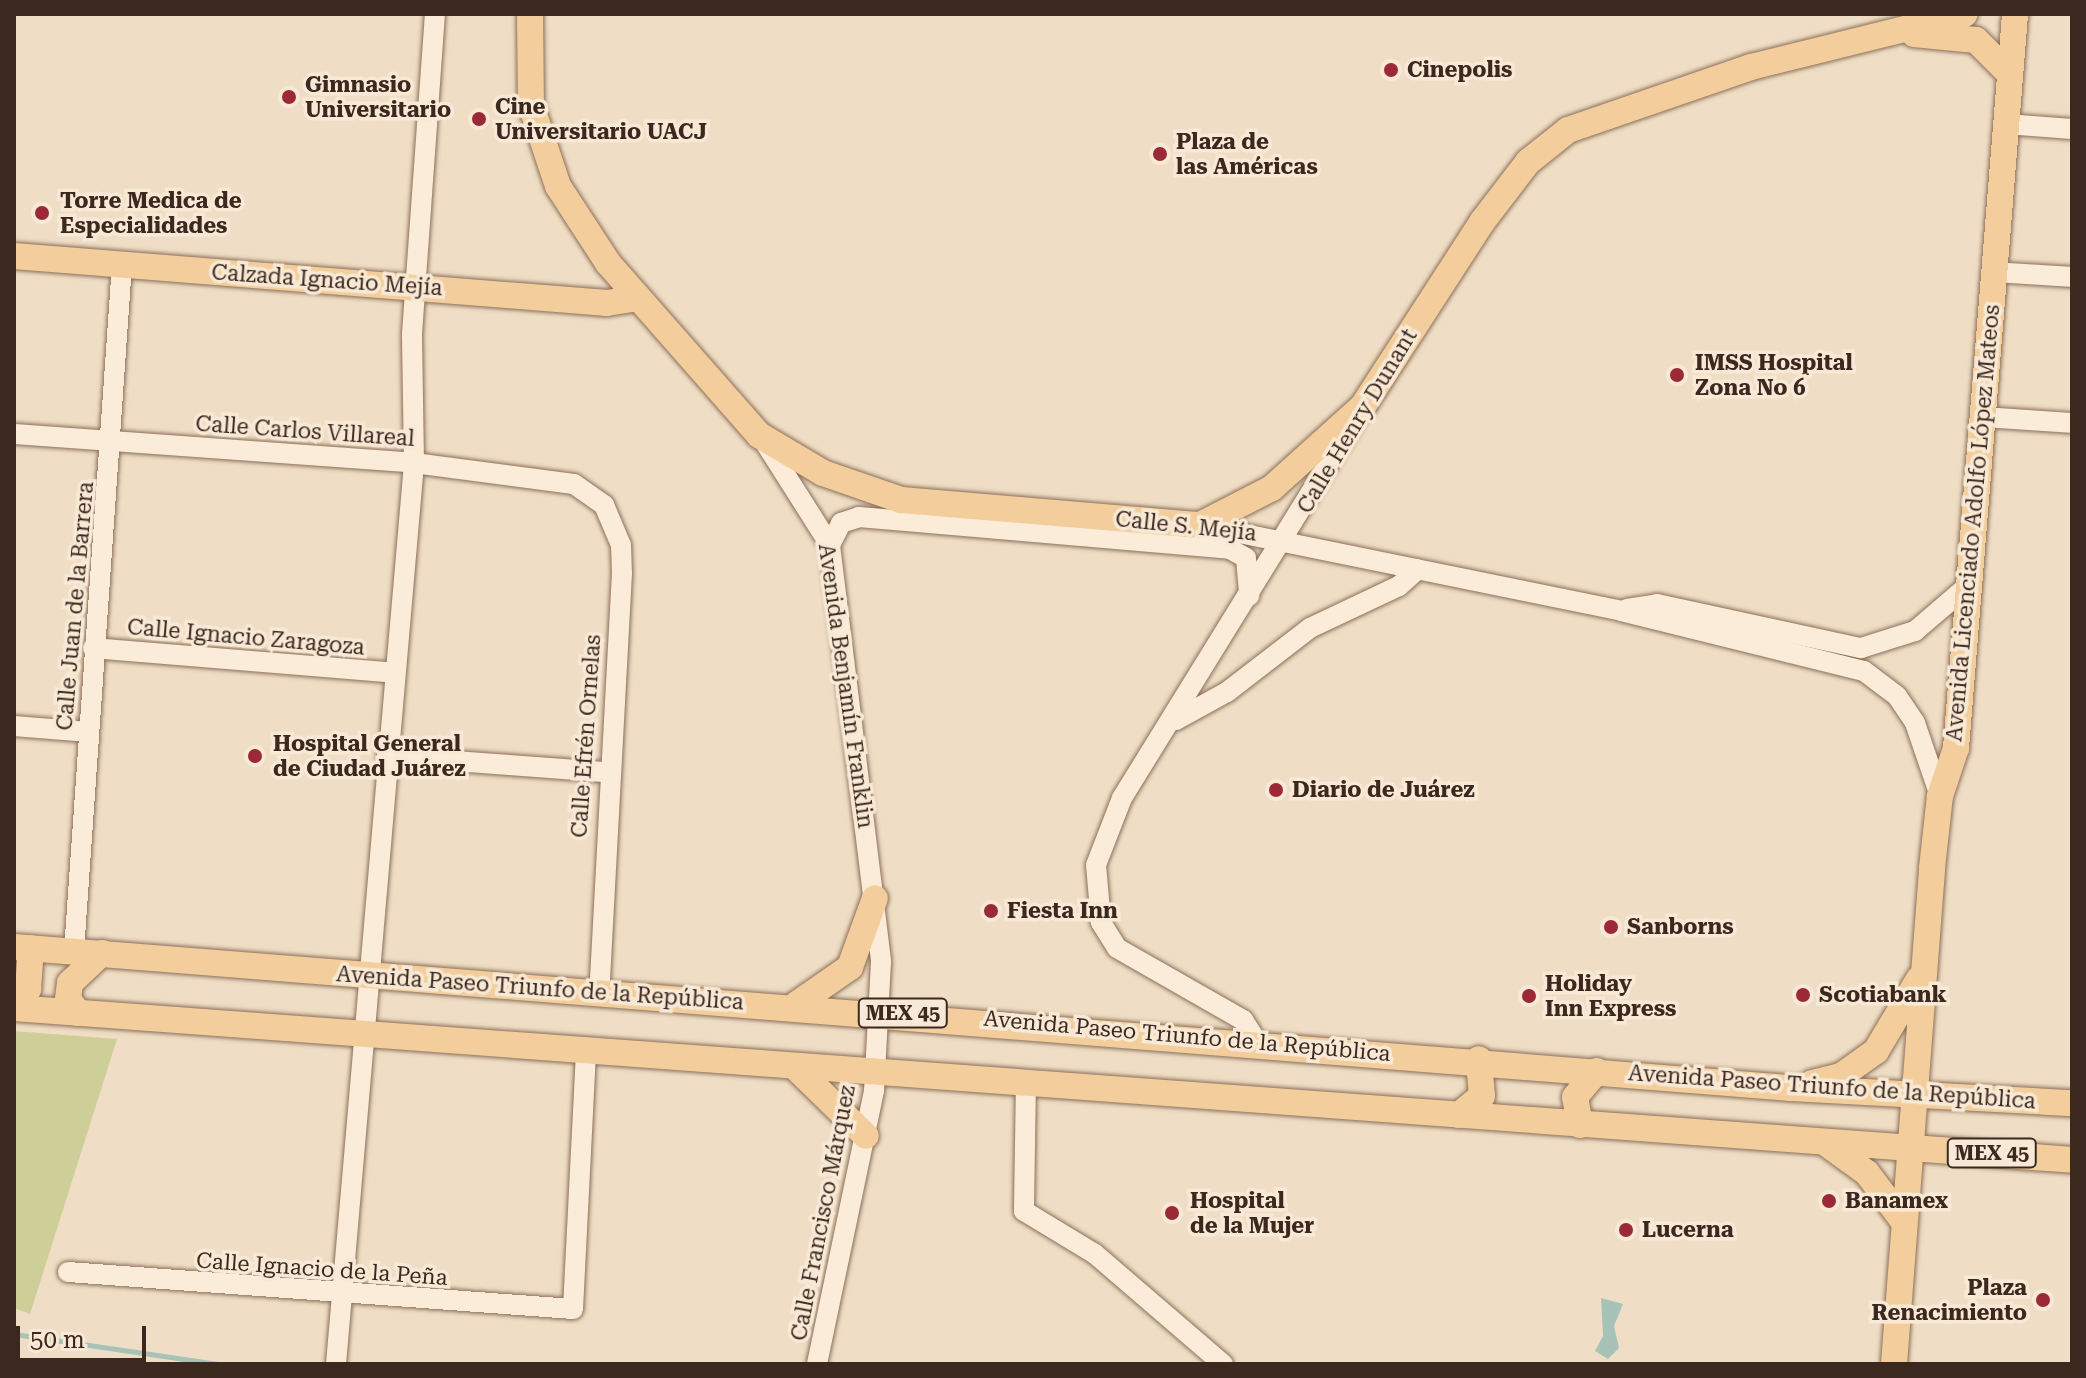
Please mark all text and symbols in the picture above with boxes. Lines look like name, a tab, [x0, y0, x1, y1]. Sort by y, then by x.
place label: Cinepolis	[1407, 57, 1512, 83]
marker: Cinepolis	[1382, 61, 1400, 79]
place label: Gimnasio Universitario	[305, 71, 451, 122]
marker: Gimnasio Universitario	[280, 88, 298, 106]
place label: Cine Universitario UACJ	[495, 93, 707, 144]
marker: Cine Universitario UACJ	[470, 110, 488, 128]
place label: Plaza de las Américas	[1176, 128, 1318, 180]
marker: Plaza de las Américas	[1151, 145, 1169, 163]
place label: Torre Medica de Especialidades	[60, 187, 242, 238]
marker: Torre Medica de Especialidades	[31, 202, 53, 224]
street label: Calzada Ignacio Mejía	[211, 259, 443, 301]
street label: Avenida Licenciado Adolfo López Mateos	[1941, 303, 2005, 743]
street label: Calle Henry Dunant	[1291, 324, 1423, 518]
place label: IMSS Hospital Zona No 6	[1695, 349, 1853, 400]
marker: IMSS Hospital Zona No 6	[1666, 364, 1688, 386]
street label: Calle Carlos Villareal	[195, 410, 415, 452]
street label: Calle Juan de la Barrera	[51, 480, 99, 732]
street label: Calle S. Mejía	[1114, 505, 1258, 547]
street label: Avenida Benjamín Franklin	[813, 542, 879, 830]
street label: Calle Ignacio Zaragoza	[126, 613, 366, 661]
street label: Calle Efrén Ornelas	[566, 633, 606, 839]
place label: Hospital General de Ciudad Juárez	[273, 730, 466, 782]
marker: Hospital General de Ciudad Juárez	[244, 745, 266, 767]
place label: Diario de Juárez	[1292, 777, 1475, 803]
marker: Diario de Juárez	[1267, 781, 1285, 799]
place label: Fiesta Inn	[1007, 898, 1118, 924]
marker: Fiesta Inn	[982, 902, 1000, 920]
place label: Sanborns	[1627, 914, 1734, 940]
marker: Sanborns	[1602, 918, 1620, 936]
street label: Avenida Paseo Triunfo de la República	[335, 961, 745, 1015]
place label: Holiday Inn Express	[1545, 970, 1676, 1022]
place label: Scotiabank	[1819, 982, 1947, 1008]
marker: Scotiabank	[1794, 986, 1812, 1004]
marker: Holiday Inn Express	[1520, 987, 1538, 1005]
road number: MEX 45	[857, 997, 949, 1029]
street label: Avenida Paseo Triunfo de la República	[982, 1005, 1392, 1067]
street label: Avenida Paseo Triunfo de la República	[1627, 1060, 2037, 1114]
street label: Calle Francisco Márquez	[785, 1083, 861, 1343]
road number: MEX 45	[1946, 1137, 2038, 1169]
place label: Hospital de la Mujer	[1190, 1187, 1314, 1238]
place label: Banamex	[1845, 1188, 1948, 1214]
marker: Banamex	[1820, 1192, 1838, 1210]
marker: Hospital de la Mujer	[1161, 1202, 1183, 1224]
place label: Lucerna	[1642, 1217, 1734, 1243]
marker: Lucerna	[1617, 1221, 1635, 1239]
street label: Calle Ignacio de la Peña	[195, 1247, 449, 1291]
place label: Plaza Renacimiento	[1872, 1274, 2027, 1326]
marker: Plaza Renacimiento	[2034, 1291, 2052, 1309]
scale bar	[20, 1310, 150, 1360]
text: 50 m	[30, 1326, 85, 1354]

